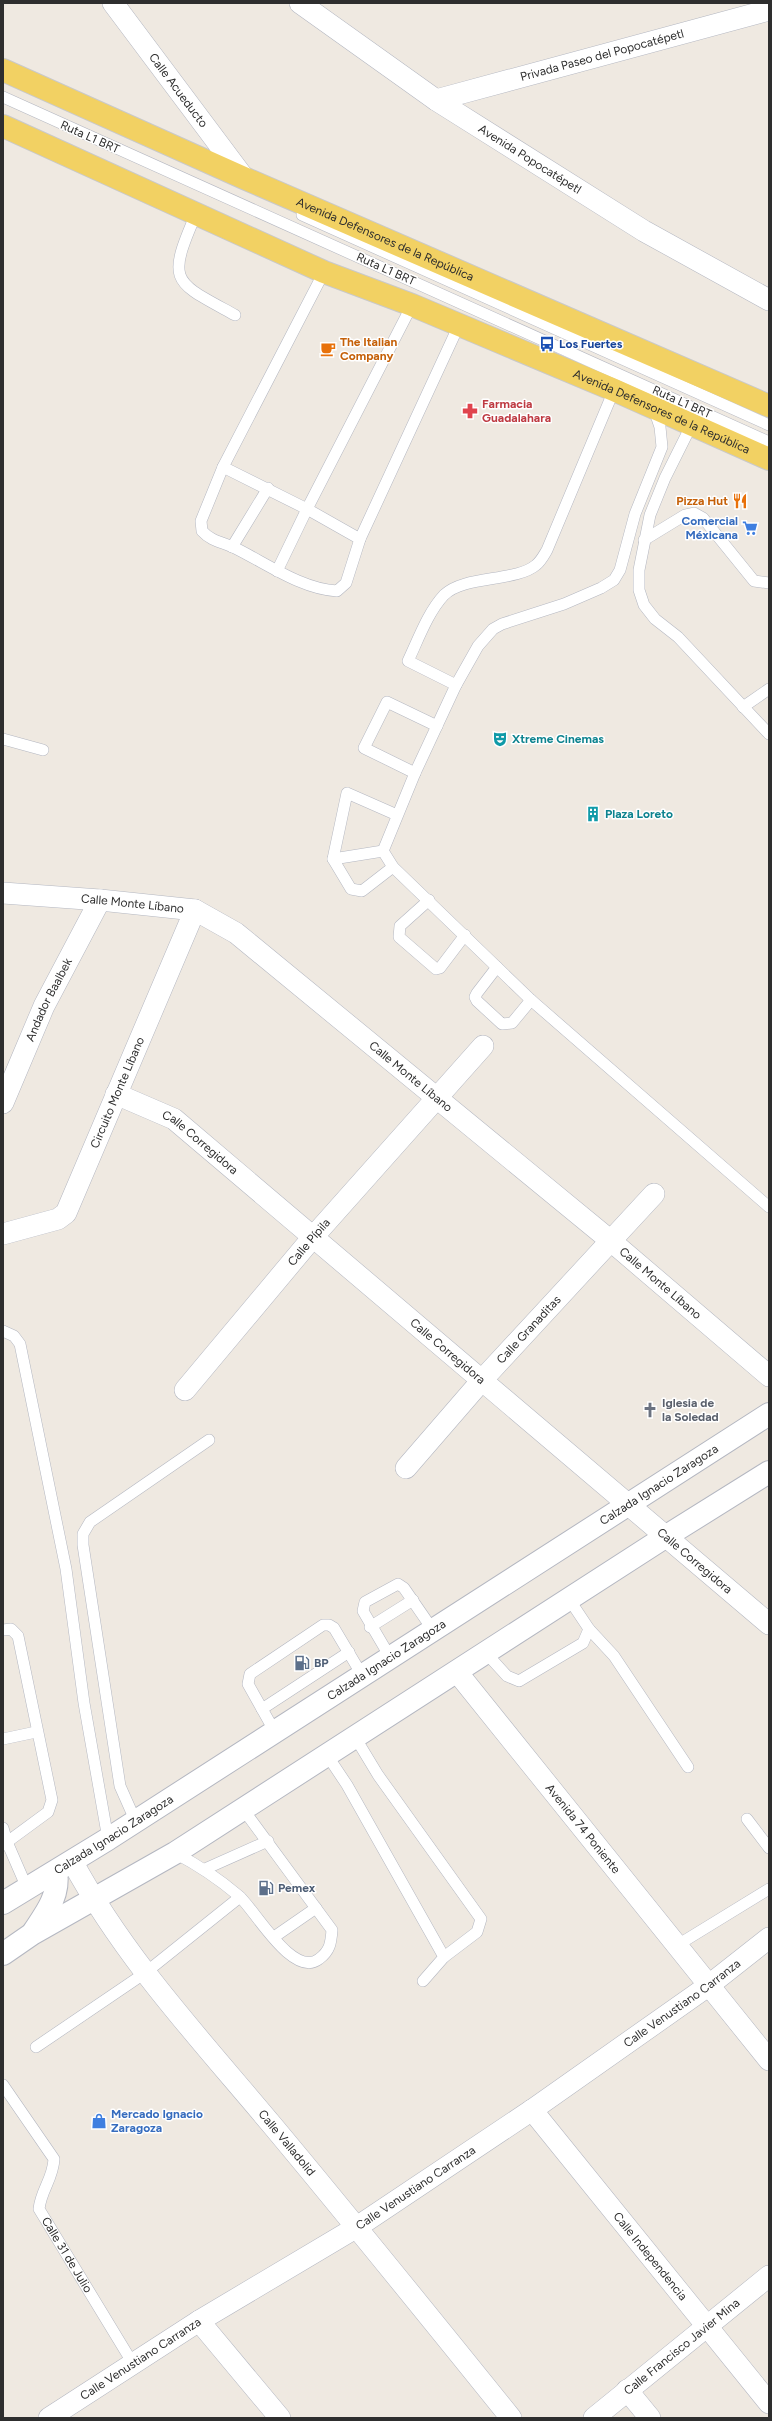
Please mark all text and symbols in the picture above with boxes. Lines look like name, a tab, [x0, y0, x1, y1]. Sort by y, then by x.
street label: Privada Paseo del Popocatépetl	[519, 26, 685, 84]
street label: Calle Acueducto	[146, 50, 211, 130]
street label: Ruta L1 BRT	[58, 118, 122, 156]
street label: Avenida Popocatépetl	[476, 122, 584, 197]
street label: Avenida Defensores de la República	[294, 195, 476, 284]
street label: Ruta L1 BRT	[354, 250, 418, 288]
place label: The Italian Company	[340, 335, 397, 363]
bus stop icon: Los Fuertes	[538, 335, 556, 353]
place label: Los Fuertes	[559, 337, 623, 351]
cafe icon: The Italian Company	[319, 340, 337, 358]
street label: Avenida Defensores de la República	[571, 367, 752, 457]
street label: Ruta L1 BRT	[650, 383, 714, 421]
place label: Farmacia Guadalahara	[482, 397, 551, 425]
pharmacy icon: Farmacia Guadalahara	[461, 402, 479, 420]
restaurant icon: Pizza Hut	[731, 492, 749, 510]
place label: Pizza Hut	[676, 494, 728, 508]
place label: Comercial Méxicana	[682, 514, 738, 542]
supermarket icon: Comercial Méxicana	[741, 519, 759, 537]
theatre icon: Xtreme Cinemas	[491, 730, 509, 748]
place label: Xtreme Cinemas	[512, 732, 604, 746]
building icon: Plaza Loreto	[584, 805, 602, 823]
place label: Plaza Loreto	[605, 807, 673, 821]
street label: Calle Monte Líbano	[81, 892, 185, 916]
street label: Andador Baalbek	[23, 956, 75, 1043]
street label: Circuito Monte Líbano	[87, 1035, 147, 1150]
street label: Calle Monte Líbano	[366, 1038, 455, 1115]
street label: Calle Corregidora	[160, 1108, 241, 1177]
street label: Calle Pípila	[285, 1216, 333, 1269]
street label: Calle Monte Líbano	[617, 1244, 704, 1322]
street label: Calle Granaditas	[494, 1292, 564, 1367]
street label: Calle Corregidora	[407, 1315, 488, 1387]
place label: Iglesia de la Soledad	[662, 1396, 719, 1424]
church icon: Iglesia de la Soledad	[641, 1401, 659, 1419]
street label: Calzada Ignacio Zaragoza	[597, 1442, 721, 1528]
street label: Calle Corregidora	[654, 1525, 735, 1597]
street label: Calzada Ignacio Zaragoza	[325, 1617, 448, 1703]
fuel station icon: BP	[293, 1654, 311, 1672]
place label: BP	[314, 1656, 329, 1670]
street label: Avenida 74 Poniente	[543, 1781, 623, 1877]
street label: Calzada Ignacio Zaragoza	[51, 1792, 176, 1877]
fuel station icon: Pemex	[257, 1879, 275, 1897]
place label: Pemex	[278, 1881, 316, 1895]
street label: Calle Venustiano Carranza	[621, 1956, 743, 2050]
place label: Mercado Ignacio Zaragoza	[111, 2107, 203, 2135]
street label: Calle Valladolid	[255, 2107, 318, 2179]
shop icon: Mercado Ignacio Zaragoza	[90, 2112, 108, 2130]
street label: Calle Venustiano Carranza	[353, 2143, 478, 2233]
street label: Calle Independencia	[610, 2209, 690, 2303]
street label: Calle 31 de Julio	[39, 2214, 95, 2295]
street label: Calle Francisco Javier Mina	[621, 2296, 742, 2398]
street label: Calle Venustiano Carranza	[78, 2315, 203, 2403]

